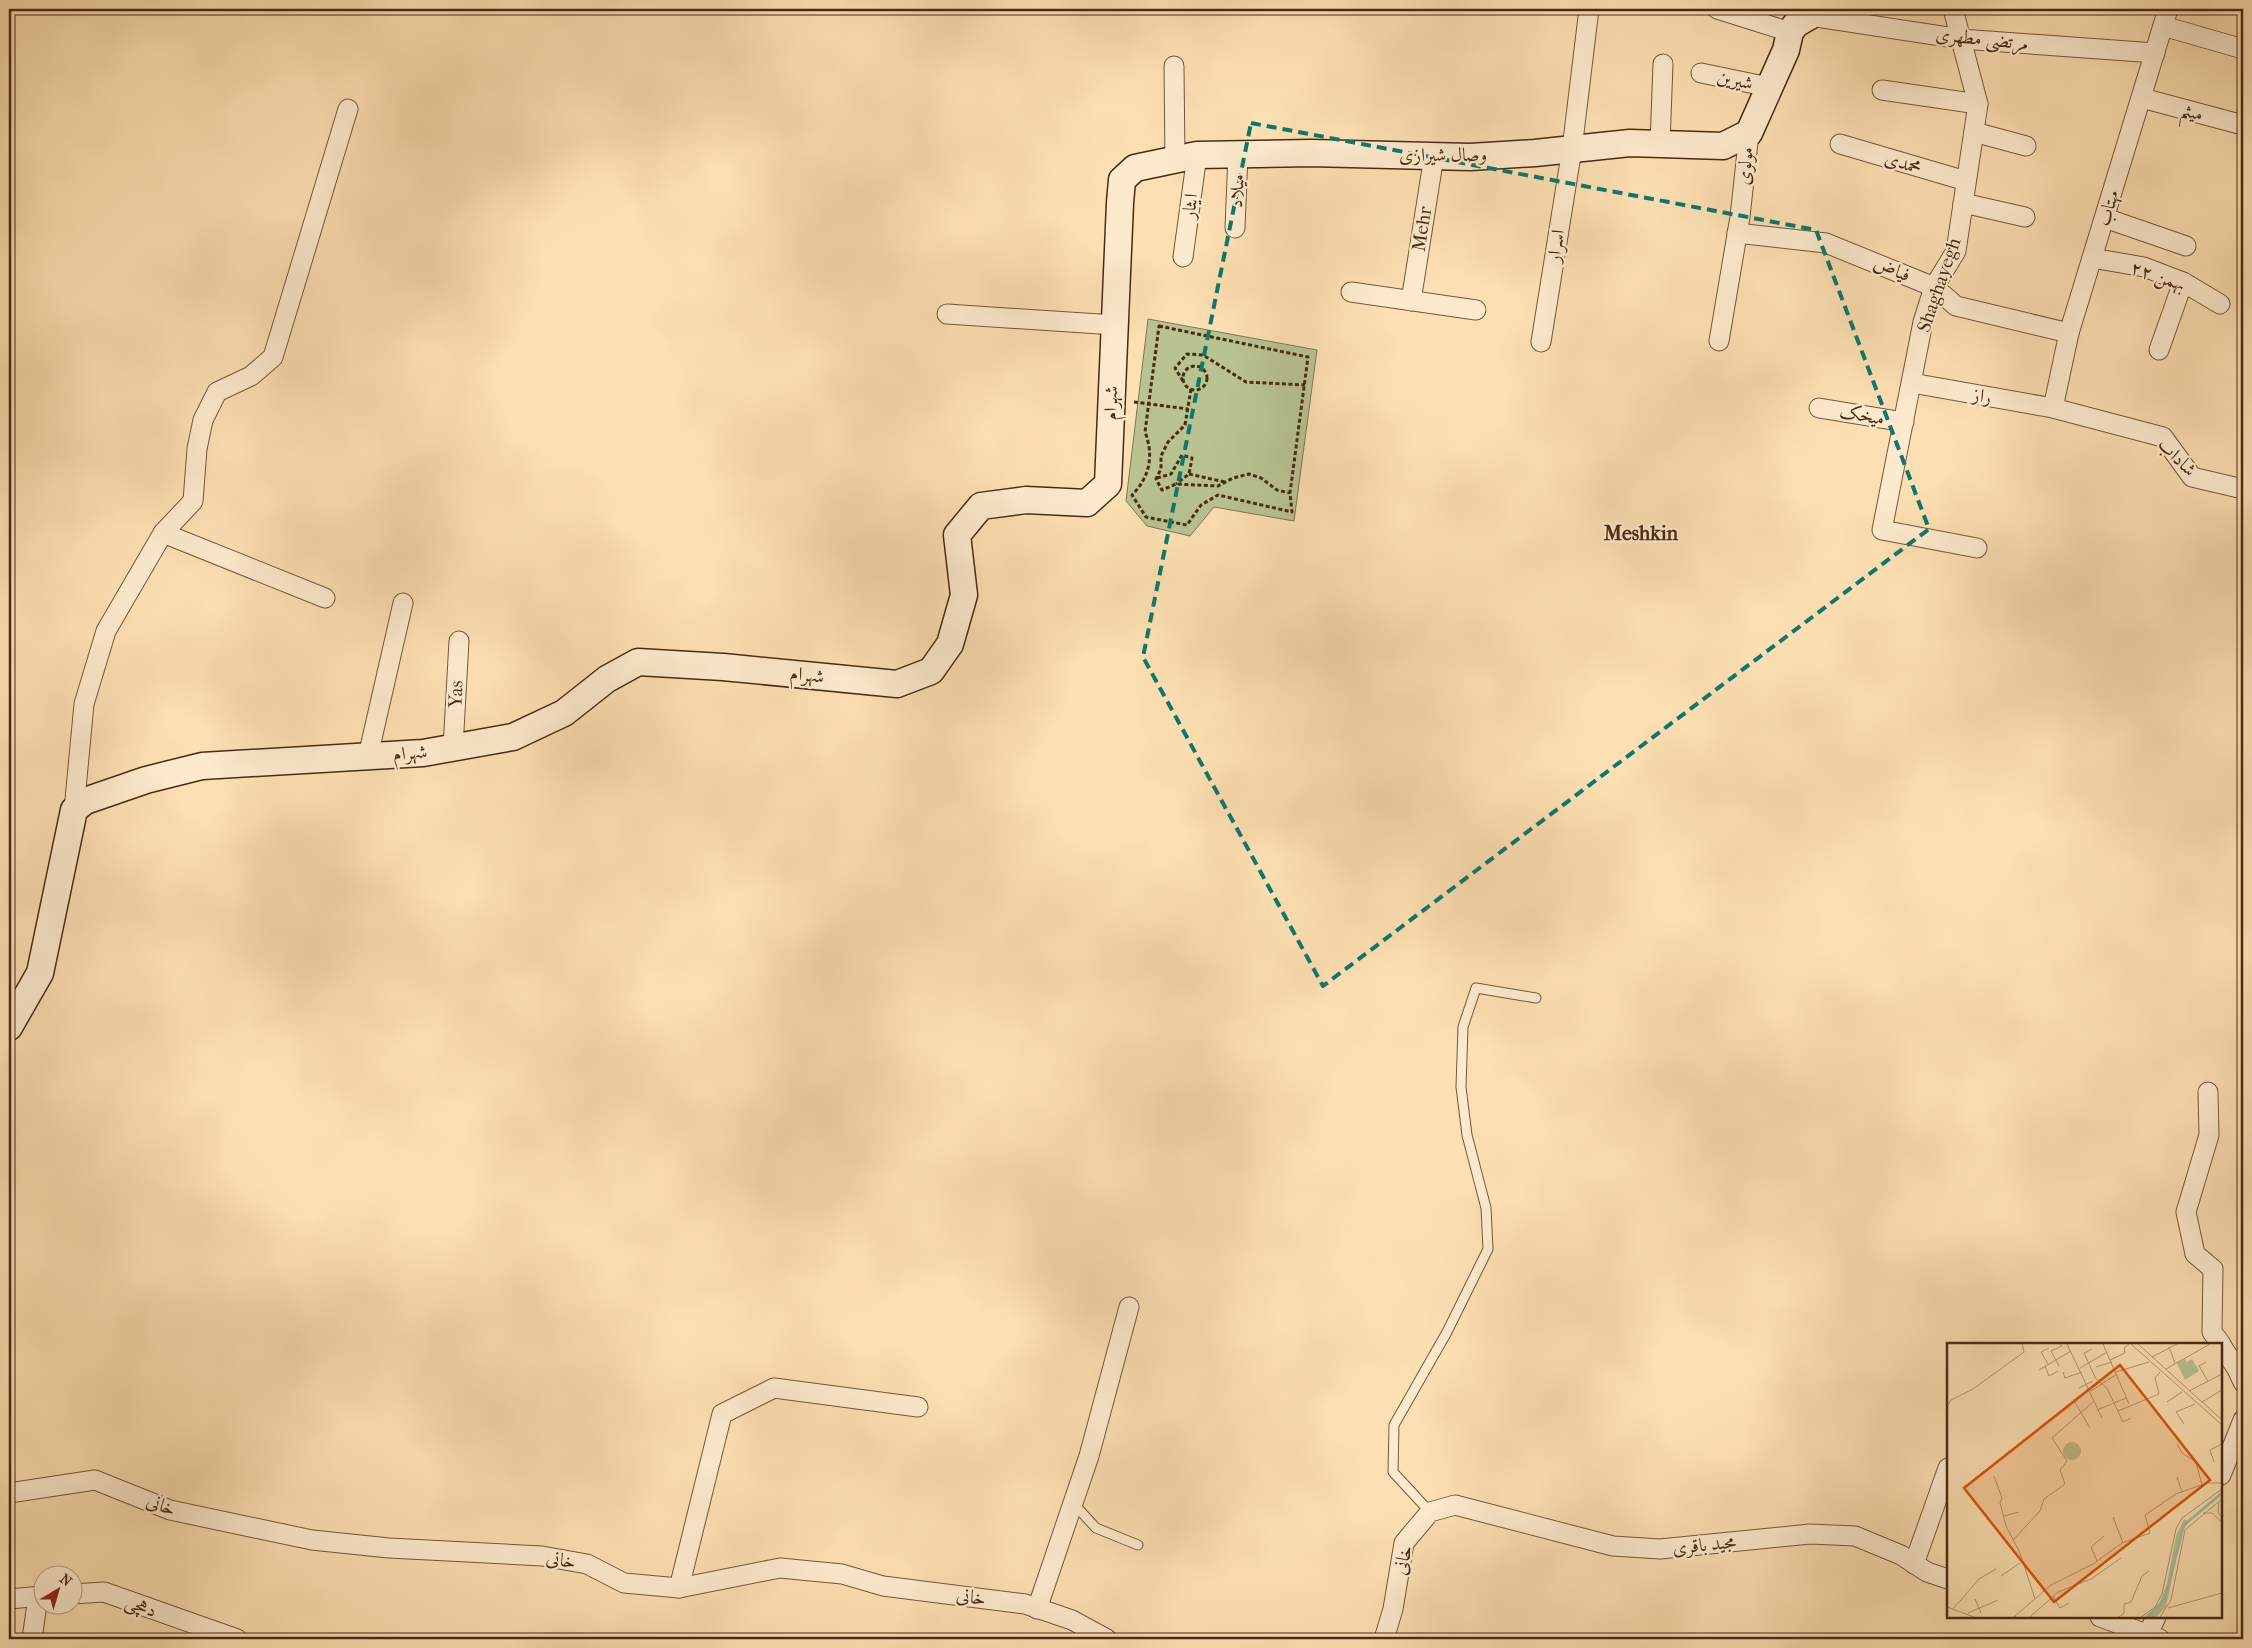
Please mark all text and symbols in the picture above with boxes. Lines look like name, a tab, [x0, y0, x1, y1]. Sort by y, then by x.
street label: مرتضی مطهری	[1934, 23, 2029, 57]
street label: شیرین	[1715, 65, 1755, 95]
street label: میثم	[2176, 98, 2206, 133]
street label: وصال شیرازی	[1399, 144, 1487, 166]
street label: مولوی	[1732, 146, 1759, 186]
street label: محمدی	[1882, 147, 1924, 179]
street label: میلاد	[1225, 174, 1249, 208]
street label: مهتاب	[2092, 187, 2125, 229]
street label: ایثار	[1177, 192, 1203, 222]
street label: Mehr	[1408, 204, 1437, 253]
street label: اسرار	[1542, 228, 1570, 266]
street label: Shaghayegh	[1913, 235, 1966, 335]
street label: فیاض	[1870, 252, 1914, 286]
street label: ۲۲ بهمن	[2127, 256, 2188, 298]
street label: راز	[1969, 383, 1993, 409]
street label: شهرام	[1099, 385, 1128, 421]
street label: میخک	[1838, 400, 1886, 430]
street label: شاداب	[2153, 433, 2201, 481]
district label: Meshkin	[1603, 522, 1679, 545]
street label: شهرام	[788, 662, 825, 693]
street label: Yas	[444, 680, 468, 709]
street label: شهرام	[392, 741, 429, 770]
inset map	[1947, 1343, 2222, 1618]
street label: خانی	[143, 1489, 179, 1521]
street label: مجید باقری	[1671, 1531, 1737, 1560]
street label: خانی	[1389, 1543, 1417, 1577]
street label: خانی	[545, 1547, 577, 1573]
north arrow	[32, 1566, 82, 1616]
text: N	[56, 1570, 75, 1590]
street label: خانی	[955, 1584, 987, 1610]
street label: دهچی	[121, 1590, 160, 1624]

